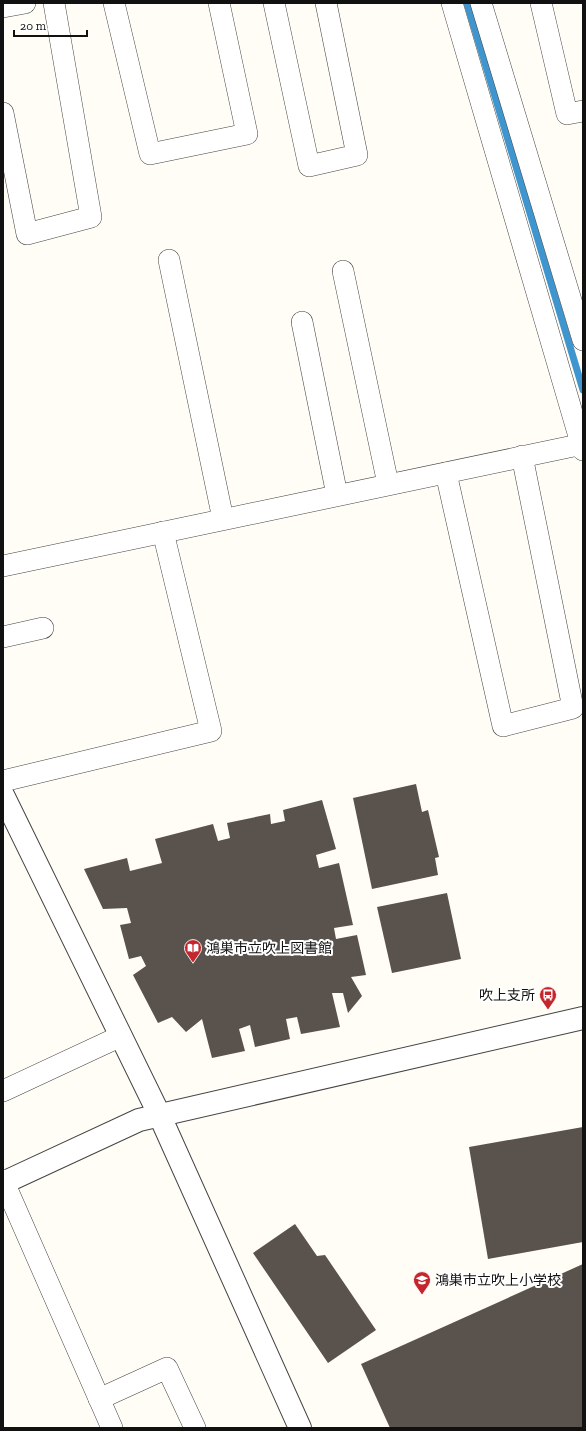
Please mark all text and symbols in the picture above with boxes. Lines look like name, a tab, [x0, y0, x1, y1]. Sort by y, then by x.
scale bar	[14, 12, 87, 38]
text: 20 m	[20, 19, 47, 33]
library icon: 鴻巣市立吹上図書館	[183, 938, 203, 963]
place label: 鴻巣市立吹上図書館	[206, 940, 332, 957]
bus stop icon: 吹上支所	[538, 985, 558, 1010]
place label: 吹上支所	[479, 987, 535, 1004]
school or university icon: 鴻巣市立吹上小学校	[412, 1270, 432, 1295]
place label: 鴻巣市立吹上小学校	[435, 1272, 561, 1289]

